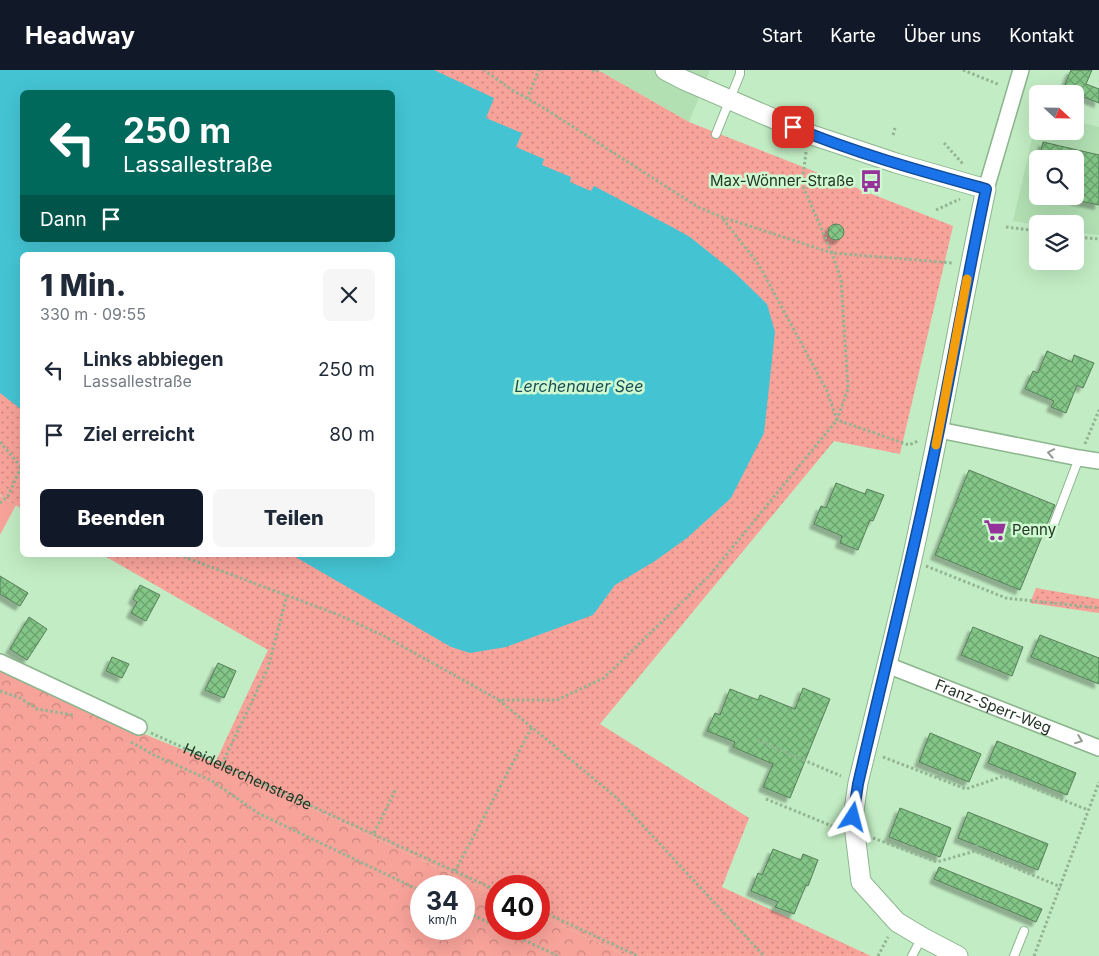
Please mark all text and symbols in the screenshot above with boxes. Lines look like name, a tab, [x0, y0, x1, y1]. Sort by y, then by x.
text: Headway	[25, 21, 135, 50]
text: Start	[762, 25, 802, 46]
text: Karte	[830, 25, 876, 46]
text: Über uns	[904, 25, 981, 46]
text: Kontakt	[1009, 25, 1074, 46]
north arrow	[1029, 85, 1084, 140]
map controls	[1029, 85, 1084, 270]
pin	[772, 106, 814, 148]
text: 250 m	[123, 109, 231, 151]
icon: left	[40, 110, 105, 175]
icon: arrive	[779, 113, 807, 141]
button: search	[1029, 150, 1084, 205]
text: Lassallestraße	[123, 151, 273, 177]
bus stop icon: Max-Wönner-Straße	[858, 168, 884, 194]
place label: Max-Wönner-Straße	[710, 171, 854, 190]
icon: arrive	[97, 205, 125, 233]
text: Dann	[40, 208, 87, 231]
button: layers	[1029, 215, 1084, 270]
text: 1 Min.	[40, 267, 126, 303]
button: close	[323, 269, 375, 321]
text: 330 m · 09:55	[40, 304, 146, 324]
text: Links abbiegen	[83, 348, 224, 371]
icon: left	[40, 356, 68, 384]
text: 250 m	[318, 358, 375, 381]
text: Lassallestraße	[83, 371, 192, 391]
water label: Lerchenauer See	[514, 376, 644, 396]
icon: arrive	[40, 421, 68, 449]
text: Ziel erreicht	[83, 423, 195, 446]
text: 80 m	[329, 423, 375, 446]
one-way arrow	[1047, 448, 1055, 458]
button: Beenden	[40, 489, 203, 547]
button: Teilen	[213, 489, 375, 547]
supermarket icon: Penny	[982, 517, 1008, 543]
place label: Penny	[1012, 520, 1057, 539]
street label: Franz-Sperr-Weg	[932, 675, 1054, 737]
one-way arrow	[1074, 734, 1083, 744]
street label: Heidelerchenstraße	[180, 739, 315, 814]
position arrow	[826, 790, 878, 842]
speed limit sign: 40	[485, 875, 550, 940]
text: 34	[426, 886, 459, 916]
text: km/h	[428, 912, 457, 927]

